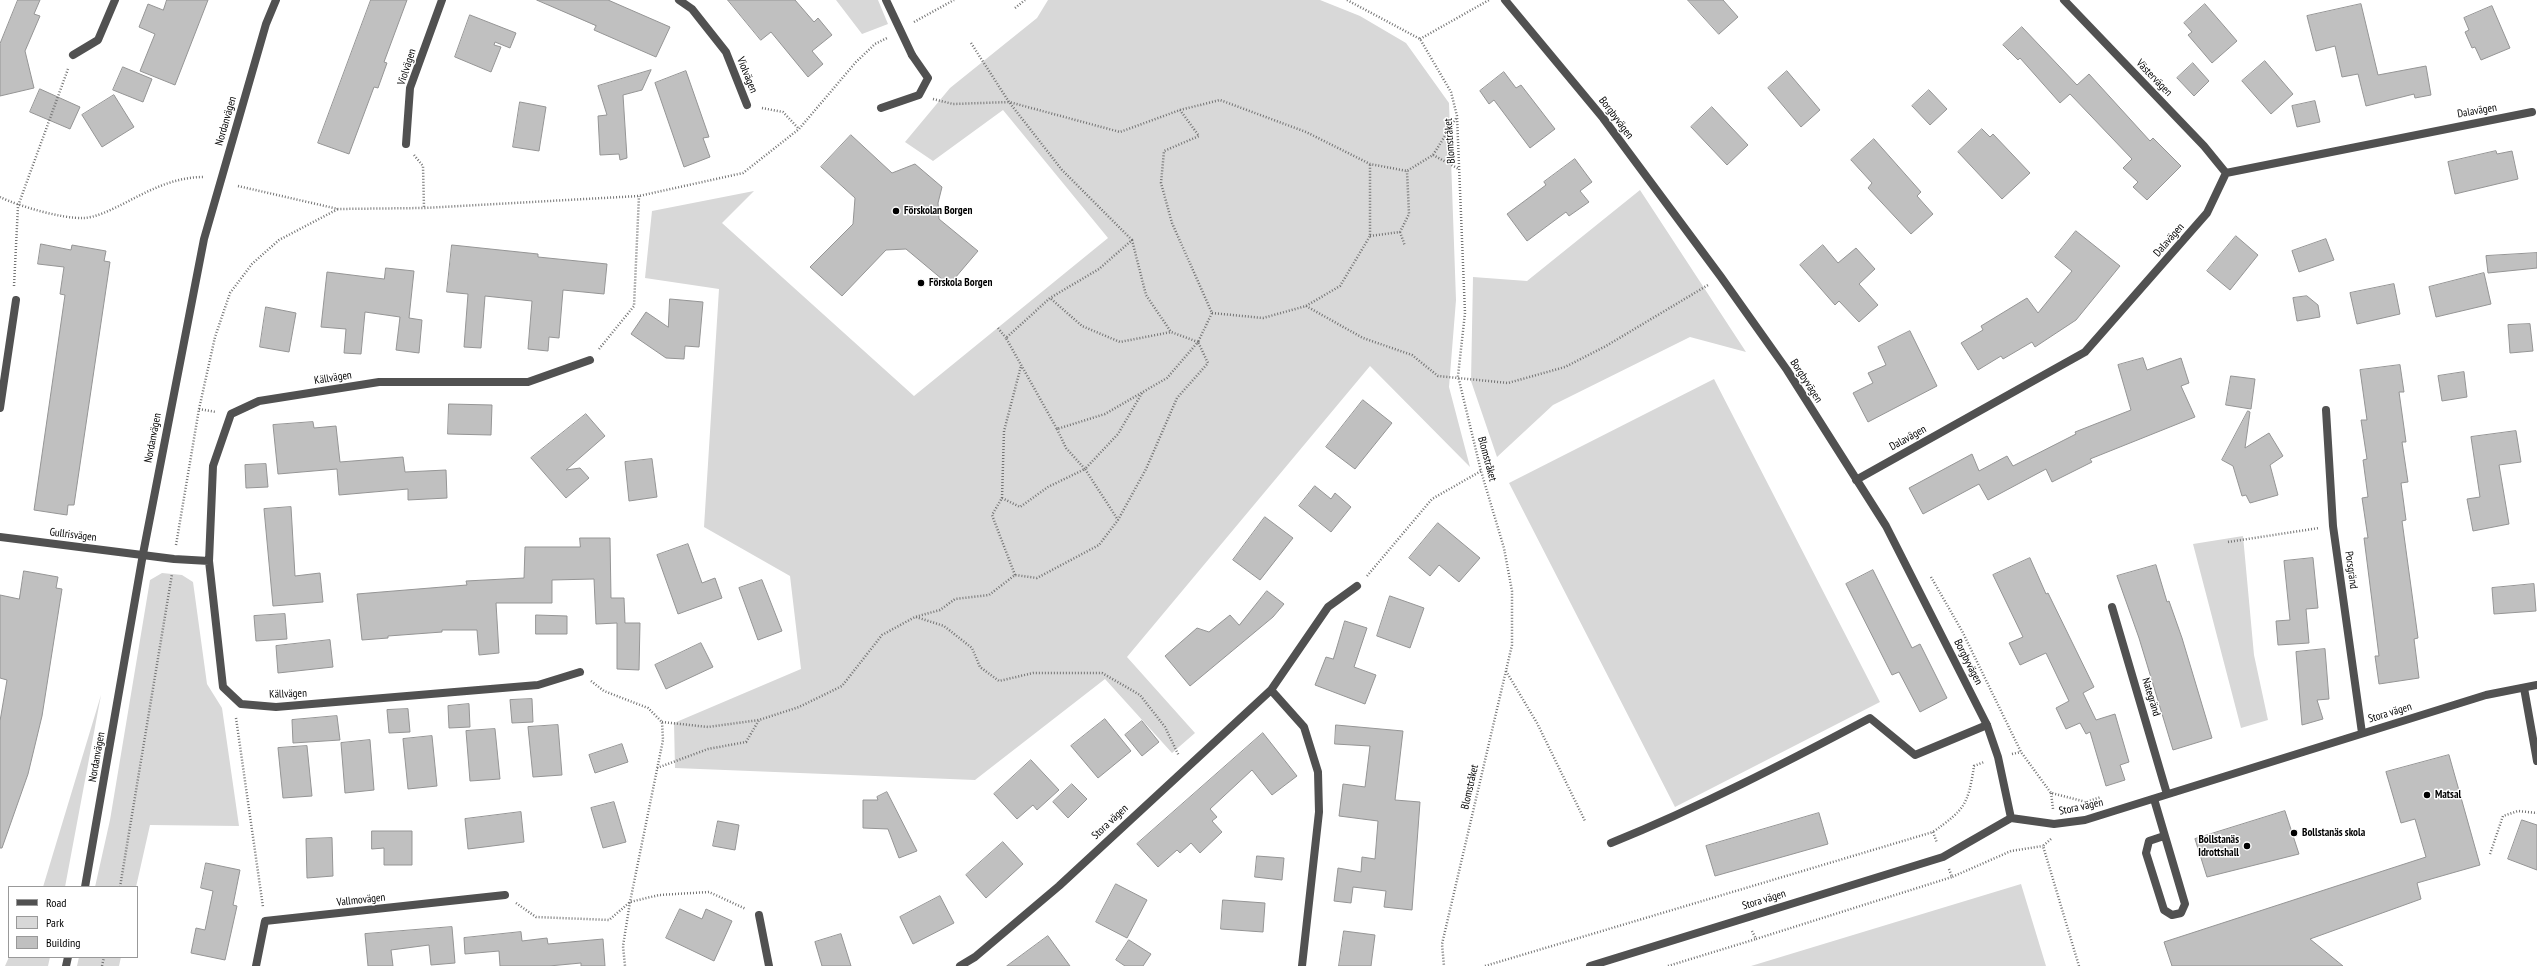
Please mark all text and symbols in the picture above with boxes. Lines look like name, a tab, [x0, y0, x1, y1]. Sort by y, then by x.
street label: Violvägen	[395, 47, 419, 87]
street label: Violvägen	[734, 55, 760, 95]
street label: Västervägen	[2133, 57, 2175, 99]
street label: Borgbyvägen	[1596, 94, 1636, 142]
street label: Nordanvägen	[213, 95, 239, 147]
street label: Dalavägen	[2456, 101, 2498, 121]
street label: Blomstråket	[1442, 118, 1458, 164]
place label: Förskolan Borgen	[904, 204, 972, 218]
marker: Förskolan Borgen	[891, 206, 901, 216]
street label: Dalavägen	[2151, 221, 2187, 259]
place label: Förskola Borgen	[929, 276, 992, 290]
marker: Förskola Borgen	[916, 278, 926, 288]
street label: Borgbyvägen	[1787, 357, 1825, 405]
street label: Källvägen	[313, 369, 353, 387]
street label: Nordanvägen	[142, 412, 164, 464]
street label: Dalavägen	[1887, 423, 1929, 453]
street label: Blomstråket	[1475, 435, 1499, 483]
street label: Gullrisvägen	[49, 526, 97, 544]
street label: Porsgränd	[2342, 550, 2360, 590]
street label: Borgbyvägen	[1951, 637, 1985, 687]
street label: Nategränd	[2139, 676, 2163, 718]
street label: Källvägen	[269, 687, 307, 701]
street label: Stora vägen	[2367, 700, 2413, 726]
street label: Nordanvägen	[86, 731, 108, 783]
street label: Blomstråket	[1458, 763, 1482, 811]
place label: Matsal	[2435, 788, 2461, 802]
marker: Matsal	[2422, 790, 2432, 800]
street label: Stora vägen	[2058, 796, 2104, 818]
street label: Stora vägen	[1089, 802, 1131, 842]
place label: Bollstanäs skola	[2302, 826, 2365, 840]
marker: Bollstanäs skola	[2289, 828, 2299, 838]
place label: Bollstanäs Idrottshall	[2198, 833, 2239, 859]
marker: Bollstanäs Idrottshall	[2242, 841, 2252, 851]
legend	[8, 886, 138, 958]
street label: Stora vägen	[1741, 887, 1787, 913]
street label: Vallmovägen	[336, 891, 386, 909]
text: Road	[46, 895, 66, 910]
text: Park	[46, 915, 64, 930]
text: Building	[46, 935, 81, 950]

